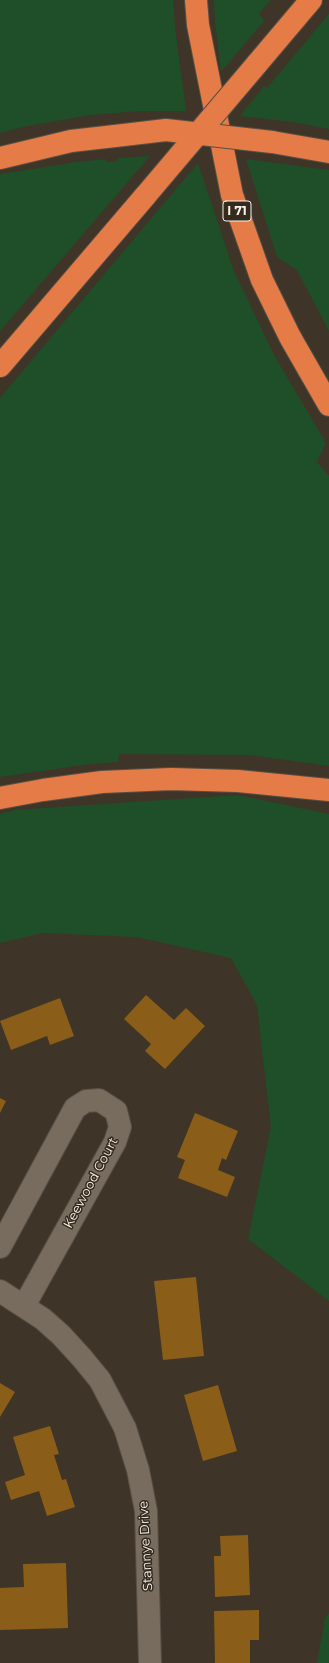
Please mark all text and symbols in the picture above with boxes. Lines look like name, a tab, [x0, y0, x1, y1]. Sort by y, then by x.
road number: I 71	[223, 201, 251, 221]
street label: Keewood Court	[60, 1135, 122, 1231]
street label: Stannye Drive	[136, 1501, 156, 1591]

